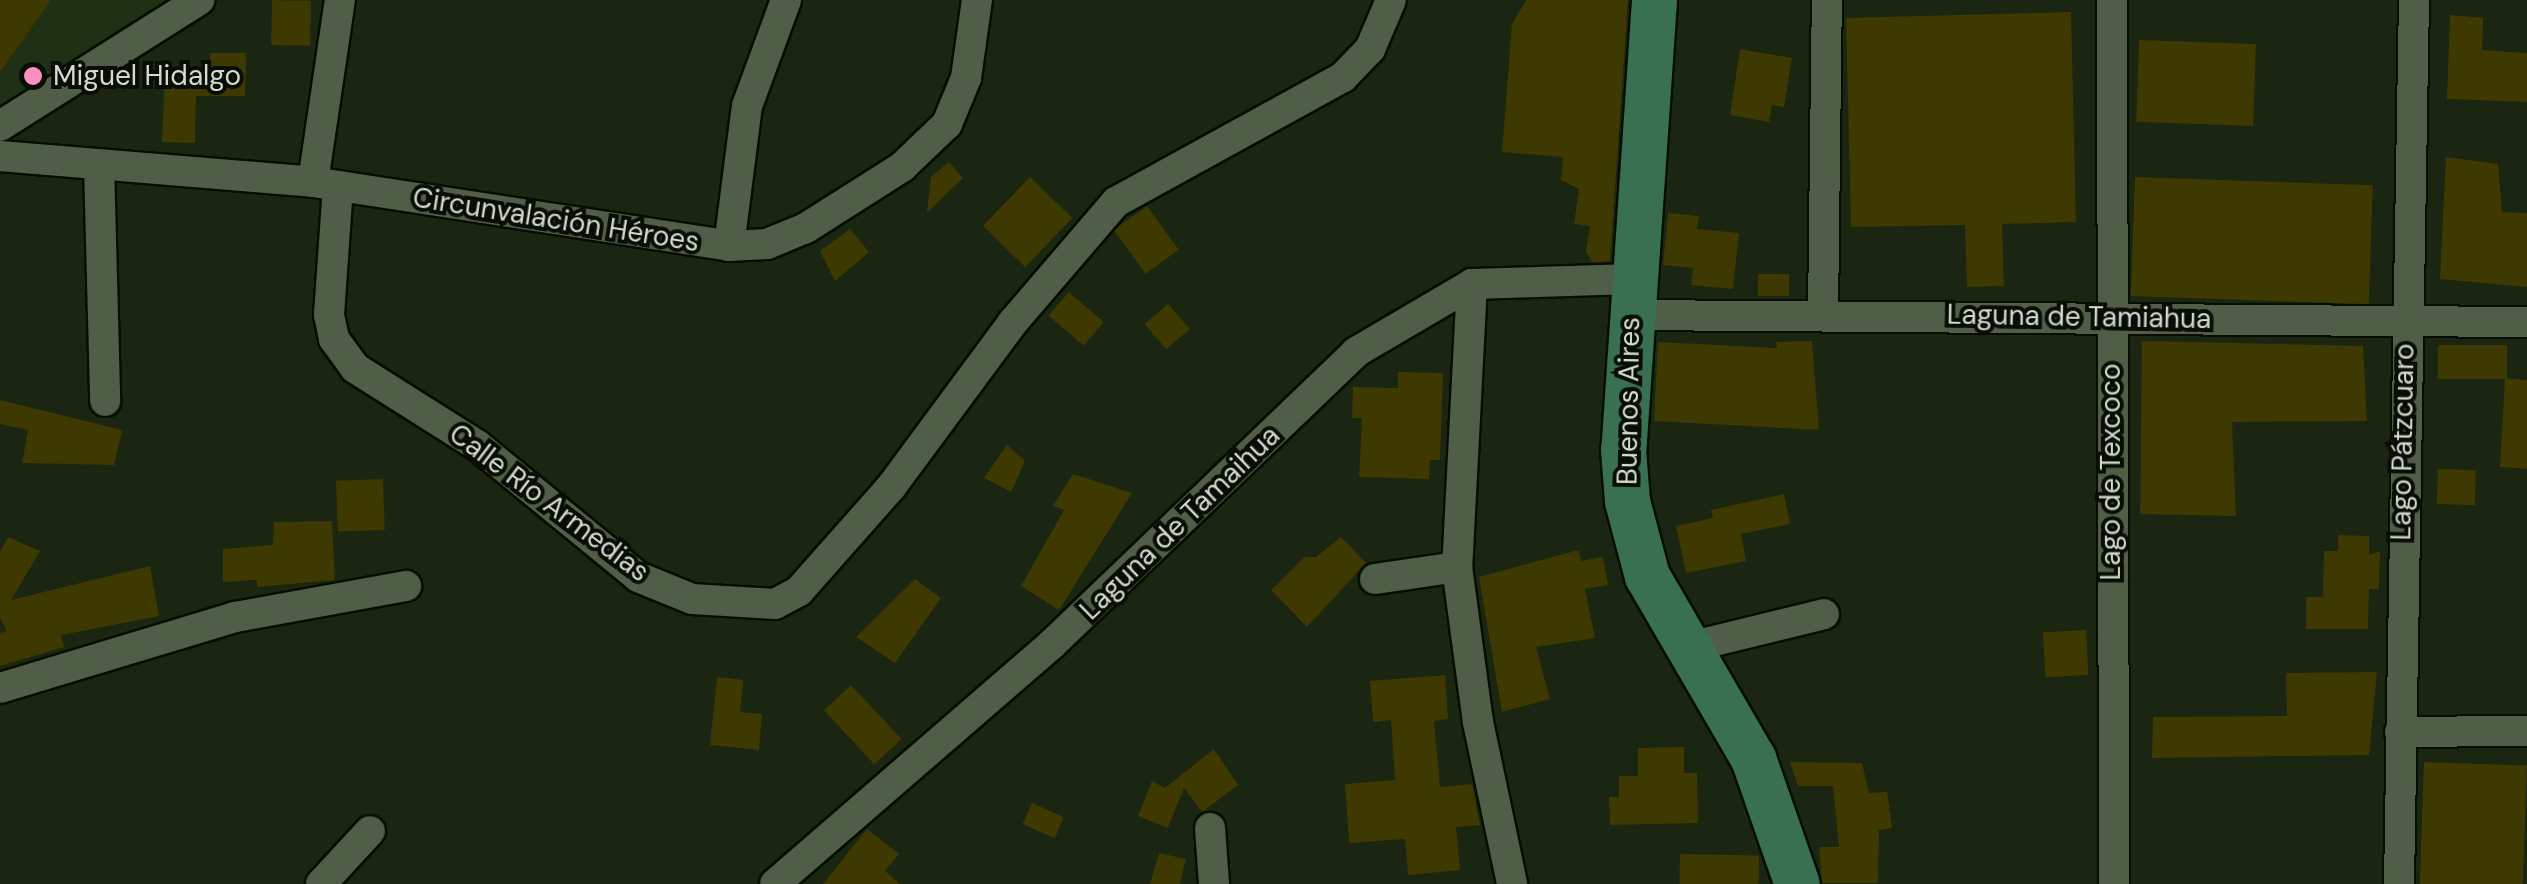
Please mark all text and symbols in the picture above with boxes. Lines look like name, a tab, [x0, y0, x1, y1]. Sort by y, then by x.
place label: Miguel Hidalgo	[53, 59, 241, 93]
marker: Miguel Hidalgo	[22, 65, 44, 87]
street label: Circunvalación Héroes	[410, 181, 702, 259]
street label: Laguna de Tamiahua	[1946, 298, 2212, 336]
street label: Buenos Aires	[1611, 317, 1647, 485]
street label: Lago Pátzcuaro	[2384, 343, 2422, 541]
street label: Lago de Texcoco	[2094, 364, 2128, 580]
street label: Calle Río Armedias	[442, 417, 656, 589]
street label: Laguna de Tamaihua	[1073, 419, 1287, 627]

